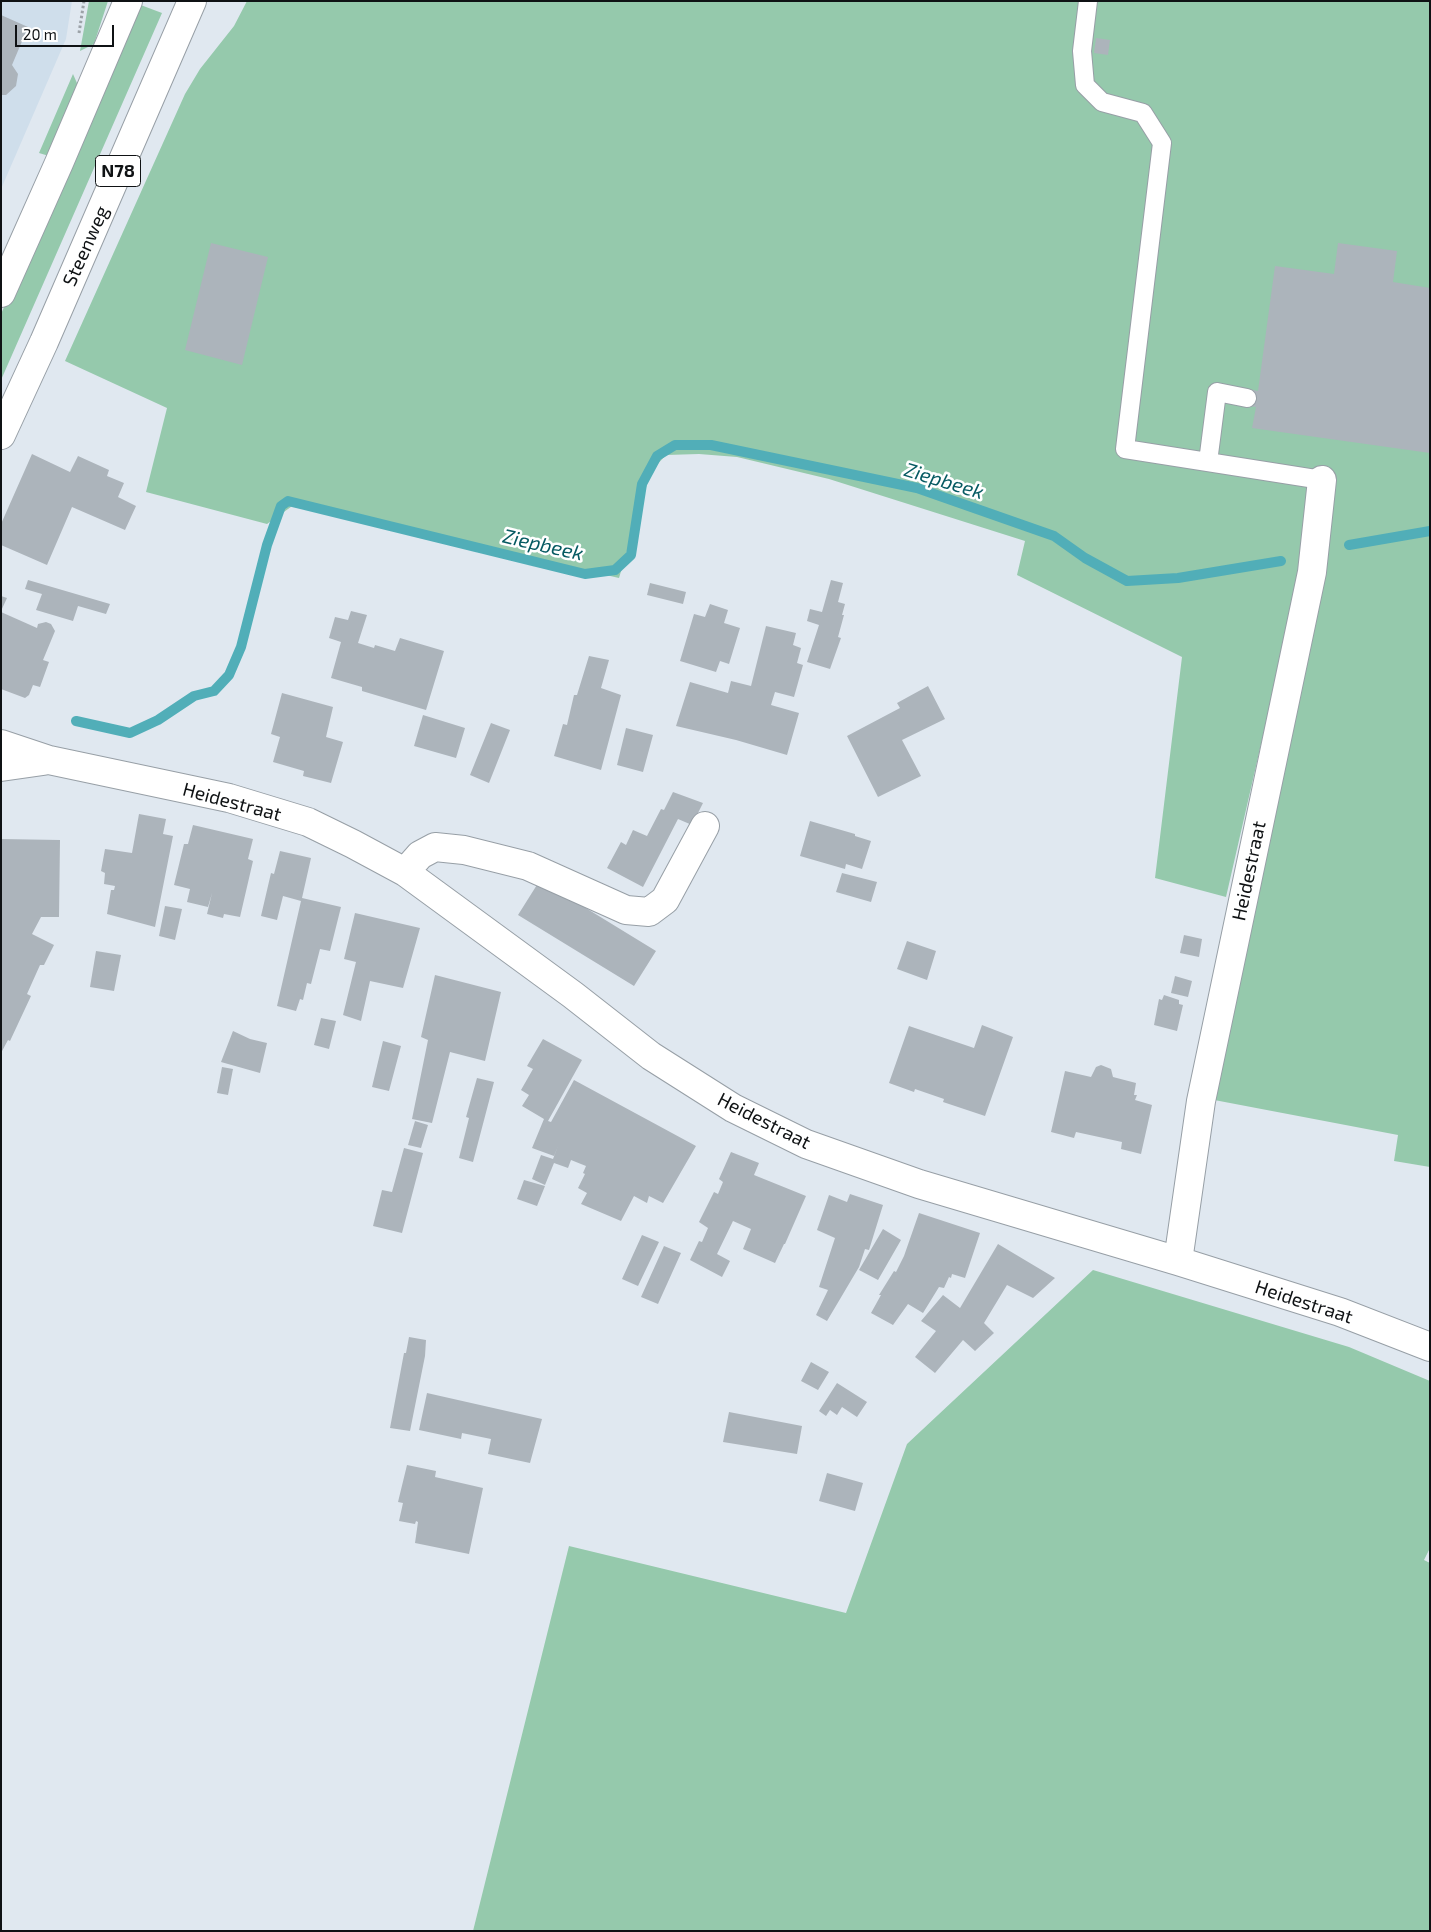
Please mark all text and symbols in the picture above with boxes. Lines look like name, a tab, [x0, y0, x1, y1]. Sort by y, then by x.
scale bar	[18, 15, 116, 47]
text: 20 m	[23, 25, 57, 43]
road number: N78	[96, 156, 140, 187]
street label: Steenweg	[58, 202, 114, 290]
water label: Ziepbeek	[901, 458, 987, 504]
water label: Ziepbeek	[500, 524, 586, 566]
street label: Heidestraat	[180, 778, 284, 826]
street label: Heidestraat	[1227, 819, 1271, 923]
street label: Heidestraat	[714, 1088, 814, 1154]
street label: Heidestraat	[1252, 1276, 1356, 1328]

